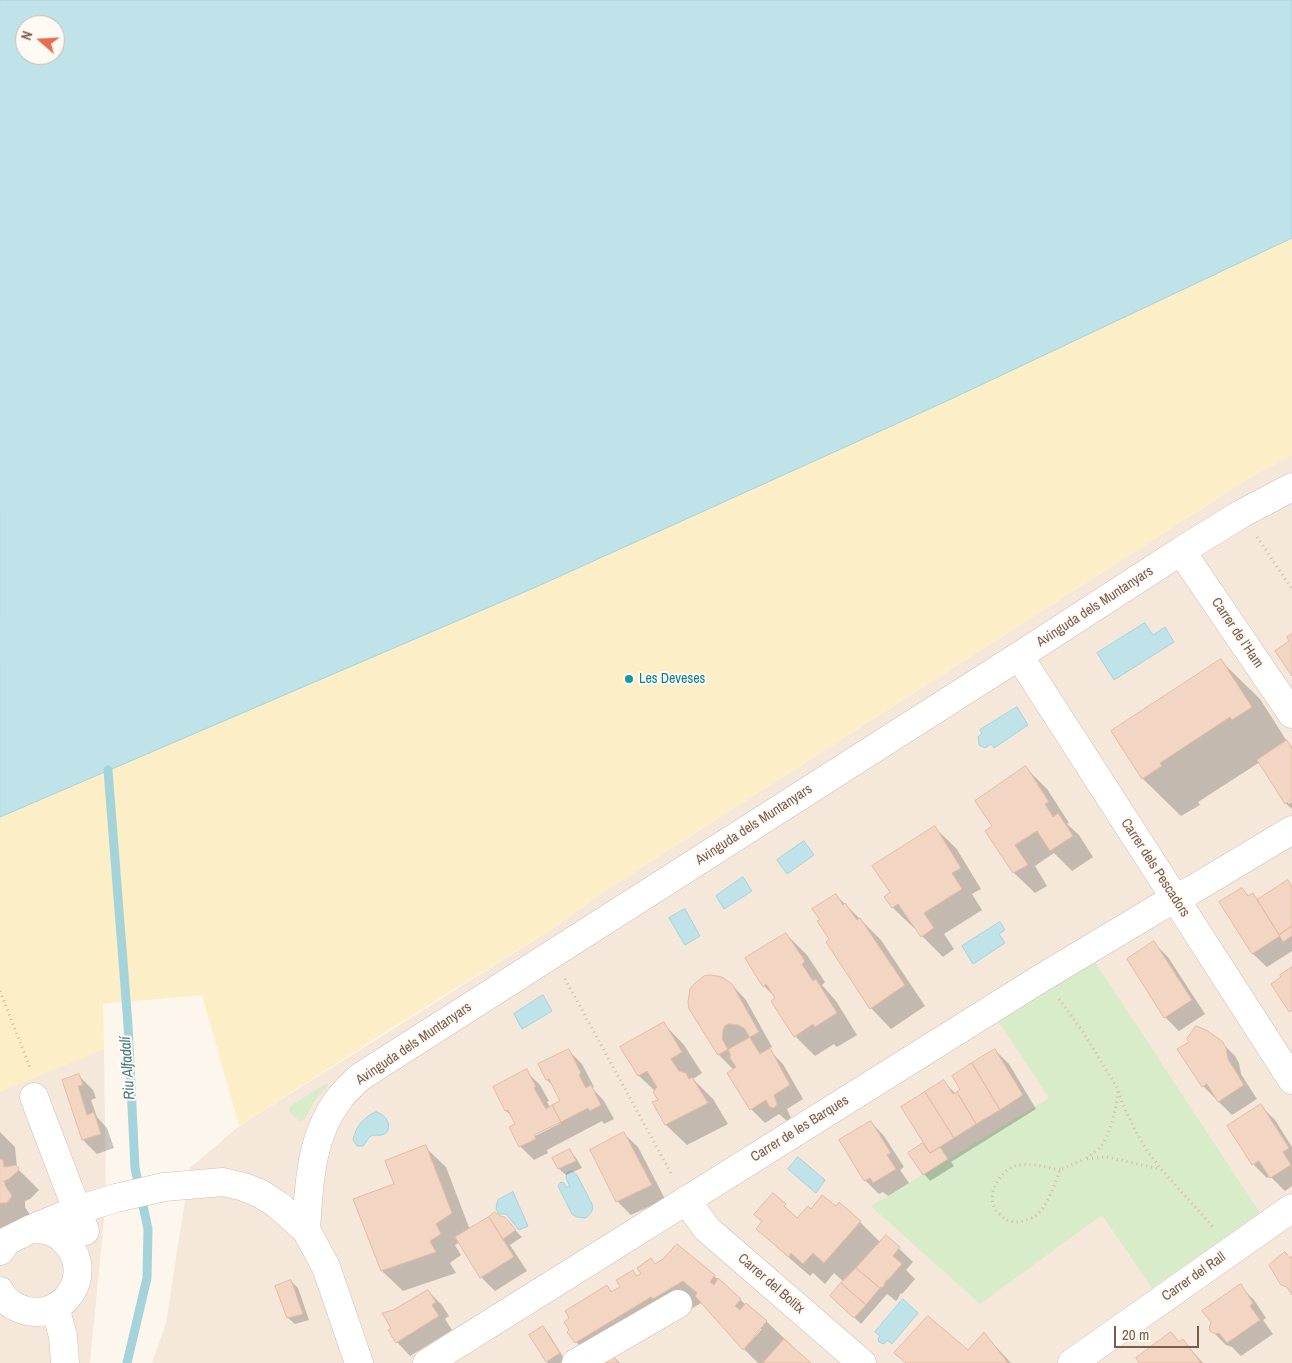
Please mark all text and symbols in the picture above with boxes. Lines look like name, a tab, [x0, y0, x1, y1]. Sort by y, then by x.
north arrow	[15, 15, 65, 65]
text: N	[17, 29, 37, 42]
street label: Avinguda dels Muntanyars	[1034, 563, 1156, 651]
street label: Carrer de l’Ham	[1207, 595, 1267, 671]
place label: Les Deveses	[639, 671, 705, 687]
marker: Les Deveses	[623, 673, 635, 685]
street label: Avinguda dels Muntanyars	[693, 781, 815, 869]
street label: Carrer dels Pescadors	[1117, 816, 1193, 920]
street label: Avinguda dels Muntanyars	[353, 999, 475, 1089]
water label: Riu Alfadalí	[117, 1036, 139, 1100]
street label: Carrer de les Barques	[748, 1092, 852, 1166]
street label: Carrer del Rall	[1159, 1249, 1229, 1305]
street label: Carrer del Bolitx	[734, 1250, 808, 1318]
scale bar	[1117, 1316, 1202, 1348]
text: 20 m	[1122, 1324, 1149, 1345]

